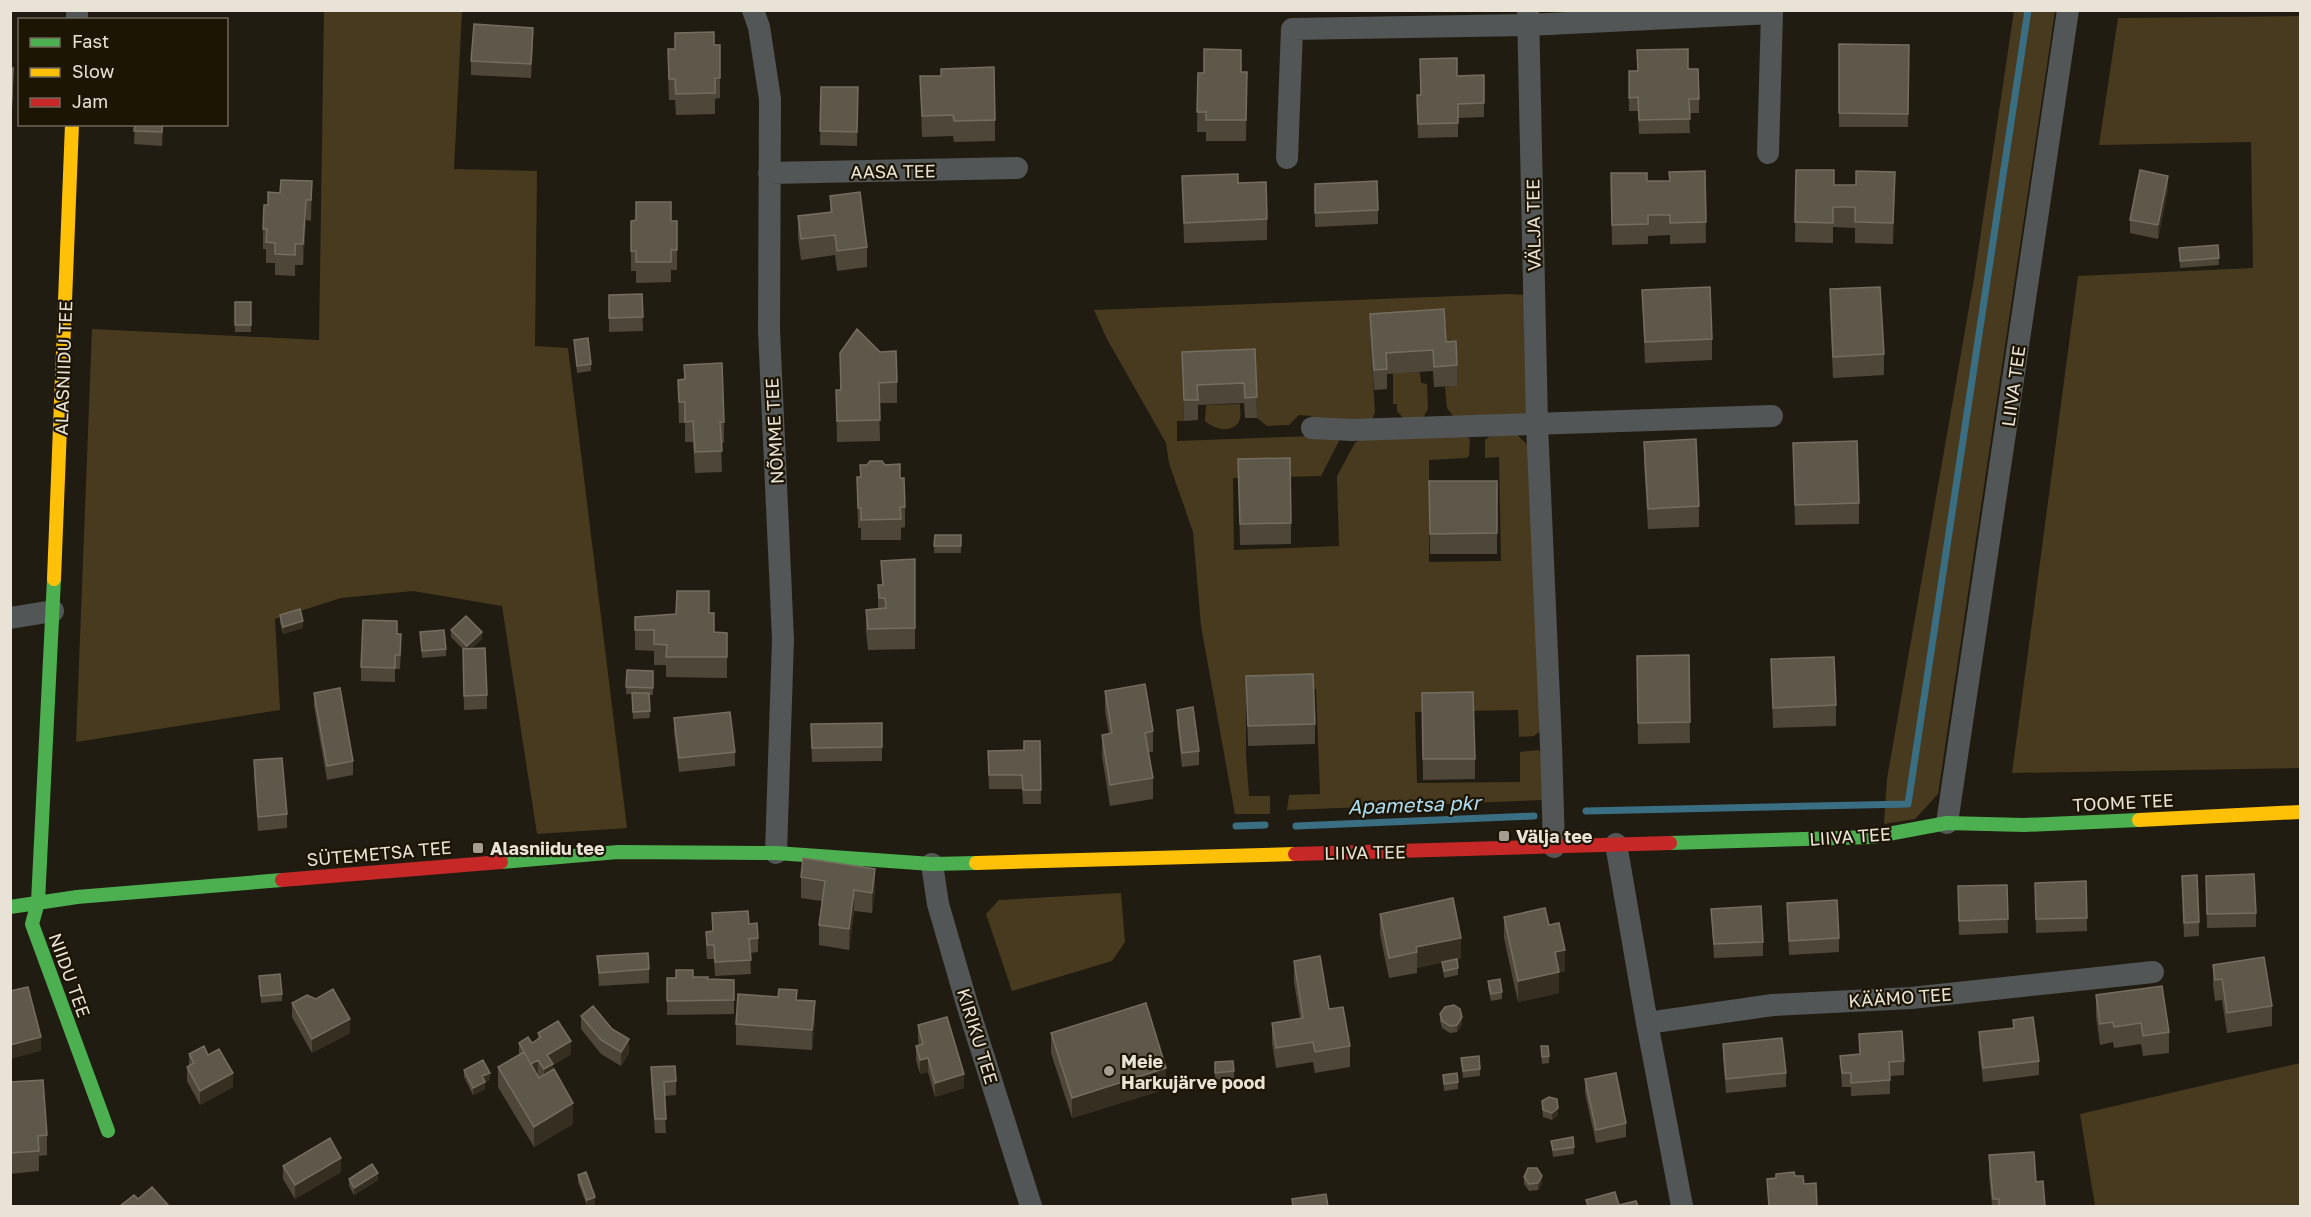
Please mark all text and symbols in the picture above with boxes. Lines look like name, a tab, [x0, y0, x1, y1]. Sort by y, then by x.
legend	[18, 18, 228, 126]
text: Fast	[72, 30, 109, 52]
text: Slow	[72, 60, 115, 82]
text: Jam	[72, 90, 108, 112]
street label: AASA TEE	[850, 159, 936, 183]
street label: VÄLJA TEE	[1521, 179, 1545, 271]
street label: ALASNIIDU TEE	[50, 300, 76, 436]
street label: LIIVA TEE	[1996, 344, 2030, 428]
street label: NÕMME TEE	[760, 377, 788, 485]
street label: TOOME TEE	[2072, 788, 2174, 816]
water label: Apametsa pkr	[1347, 790, 1484, 818]
street label: LIIVA TEE	[1808, 822, 1892, 850]
place label: Välja tee	[1516, 825, 1593, 847]
marker: Välja tee	[1497, 829, 1511, 843]
street label: SÜTEMETSA TEE	[306, 836, 452, 870]
place label: Alasniidu tee	[490, 837, 605, 859]
street label: LIIVA TEE	[1324, 840, 1406, 864]
marker: Alasniidu tee	[471, 841, 485, 855]
street label: NIIDU TEE	[45, 930, 95, 1020]
street label: KÄÄMO TEE	[1848, 982, 1952, 1012]
street label: KIRIKU TEE	[953, 985, 1003, 1087]
place label: Meie Harkujärve pood	[1121, 1050, 1265, 1093]
marker: Meie Harkujärve pood	[1102, 1064, 1116, 1078]

